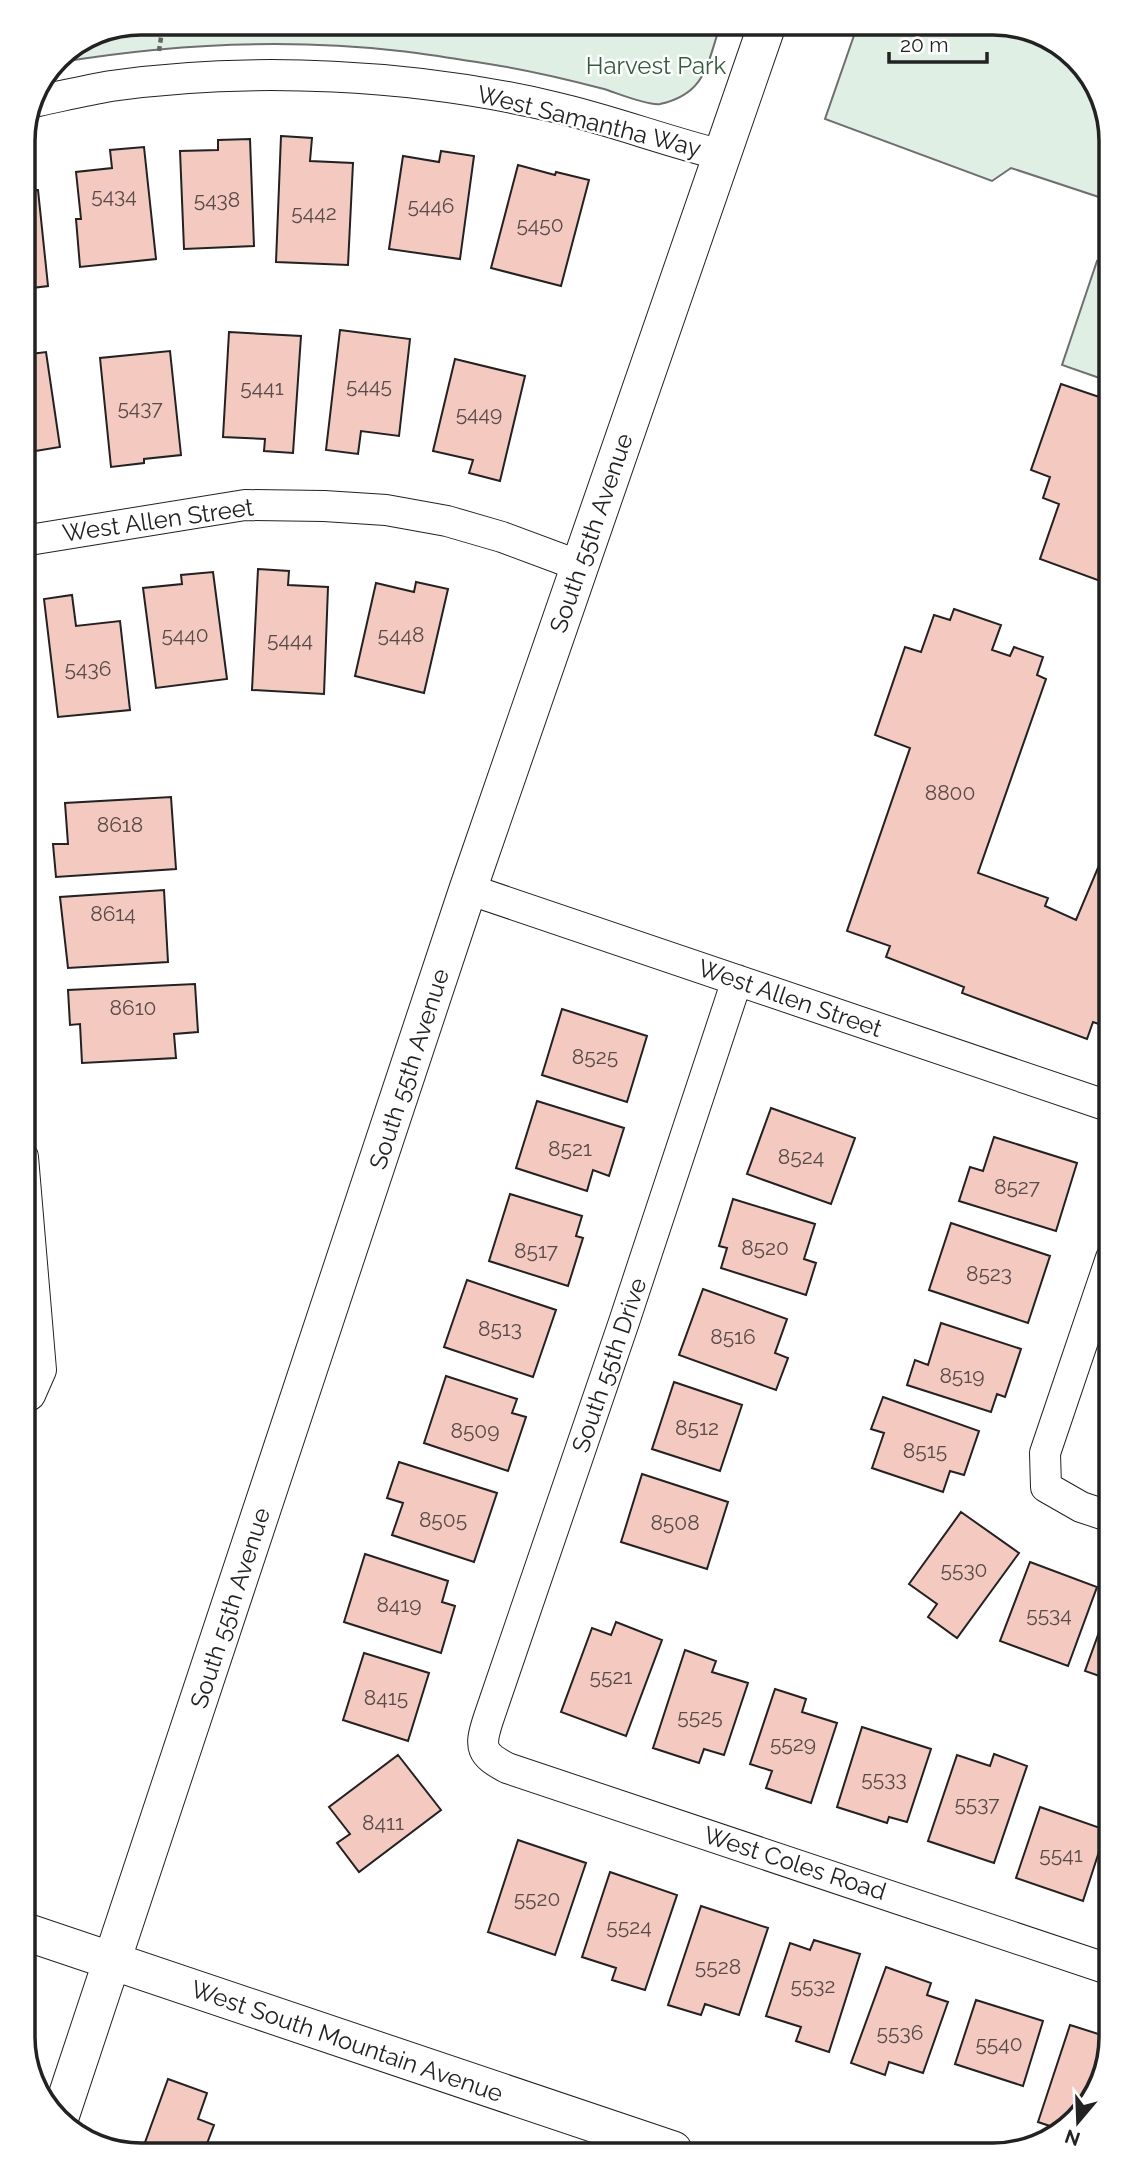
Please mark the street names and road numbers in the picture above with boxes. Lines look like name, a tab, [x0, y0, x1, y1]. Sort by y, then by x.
street label: West Samantha Way	[474, 79, 704, 163]
street label: South 55th Avenue	[543, 429, 639, 637]
street label: West Allen Street	[61, 492, 255, 548]
street label: West Allen Street	[694, 953, 886, 1043]
street label: South 55th Avenue	[363, 965, 455, 1173]
street label: South 55th Drive	[566, 1274, 652, 1456]
street label: South 55th Avenue	[184, 1504, 276, 1712]
street label: West Coles Road	[700, 1820, 890, 1906]
street label: West South Mountain Avenue	[187, 1974, 507, 2108]

